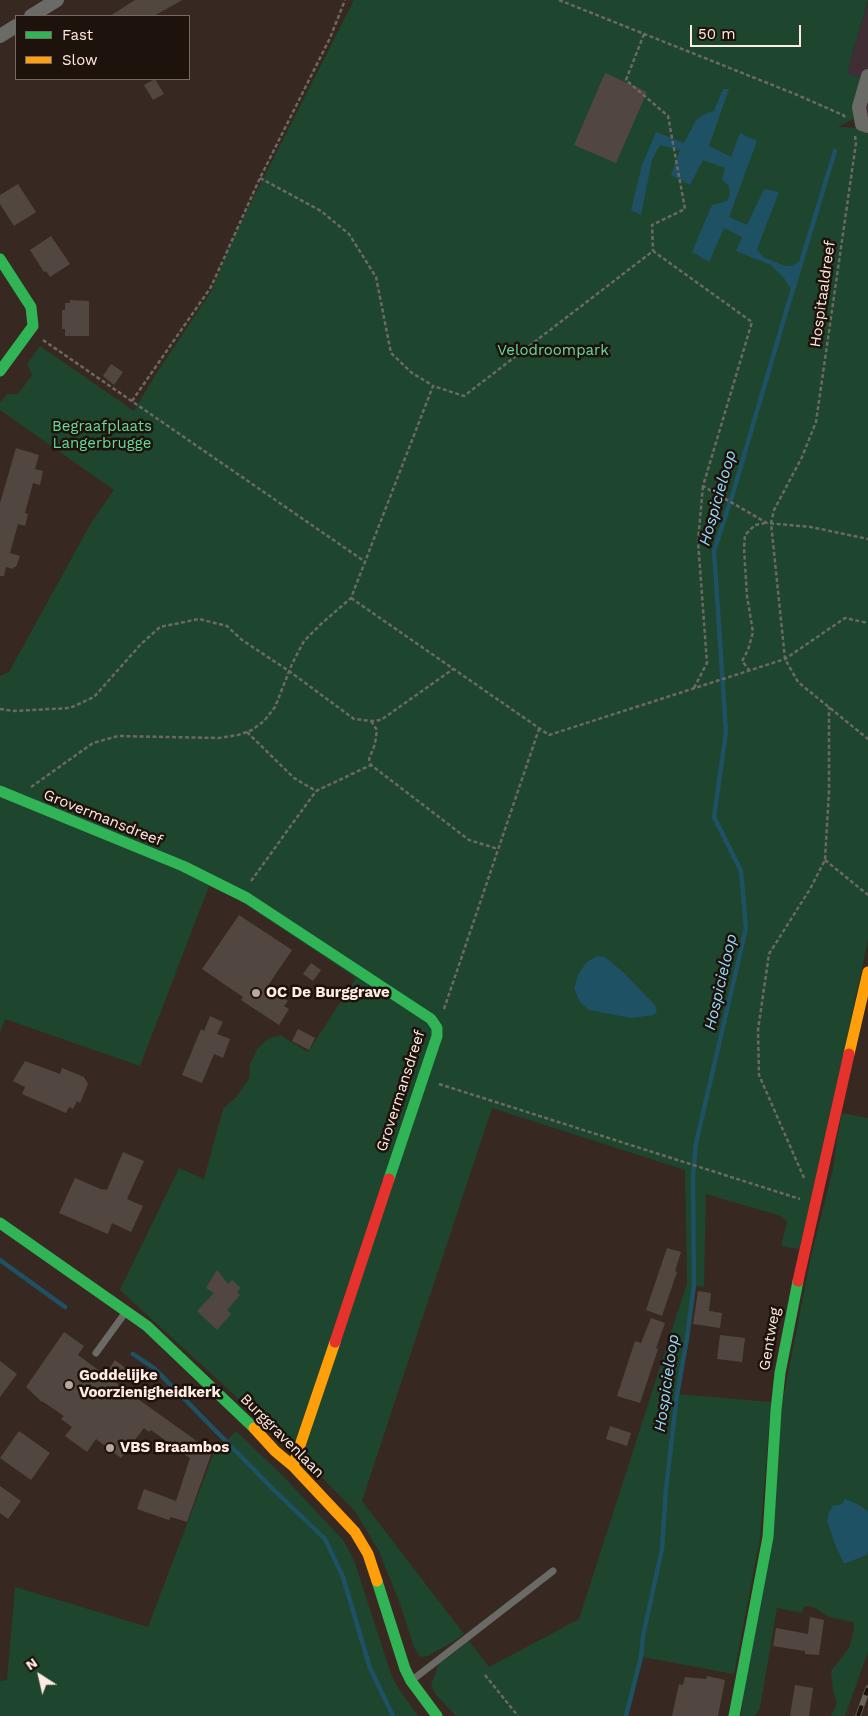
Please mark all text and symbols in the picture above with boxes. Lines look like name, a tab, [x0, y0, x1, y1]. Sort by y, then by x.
legend	[15, 15, 190, 80]
scale bar	[693, 15, 804, 47]
text: 50 m	[698, 25, 735, 43]
text: Fast	[62, 26, 93, 44]
text: Slow	[62, 51, 98, 69]
street label: Hospitaaldreef	[807, 240, 839, 348]
park label: Velodroompark	[497, 342, 609, 360]
park label: Begraafplaats Langerbrugge	[52, 418, 152, 453]
water label: Hospicieloop	[695, 448, 741, 548]
street label: Grovermansdreef	[41, 786, 165, 850]
water label: Hospicieloop	[701, 932, 741, 1032]
place label: OC De Burggrave	[266, 984, 390, 1002]
marker: OC De Burggrave	[250, 987, 262, 999]
street label: Grovermansdreef	[373, 1028, 429, 1154]
street label: Gentweg	[756, 1306, 784, 1372]
water label: Hospicieloop	[651, 1333, 683, 1433]
place label: Goddelijke Voorzienigheidkerk	[79, 1367, 221, 1402]
marker: Goddelijke Voorzienigheidkerk	[63, 1379, 75, 1391]
street label: Burggravenlaan	[236, 1390, 328, 1482]
place label: VBS Braambos	[120, 1439, 229, 1457]
marker: VBS Braambos	[104, 1442, 116, 1454]
north arrow	[15, 1651, 65, 1701]
text: N	[23, 1654, 40, 1673]

